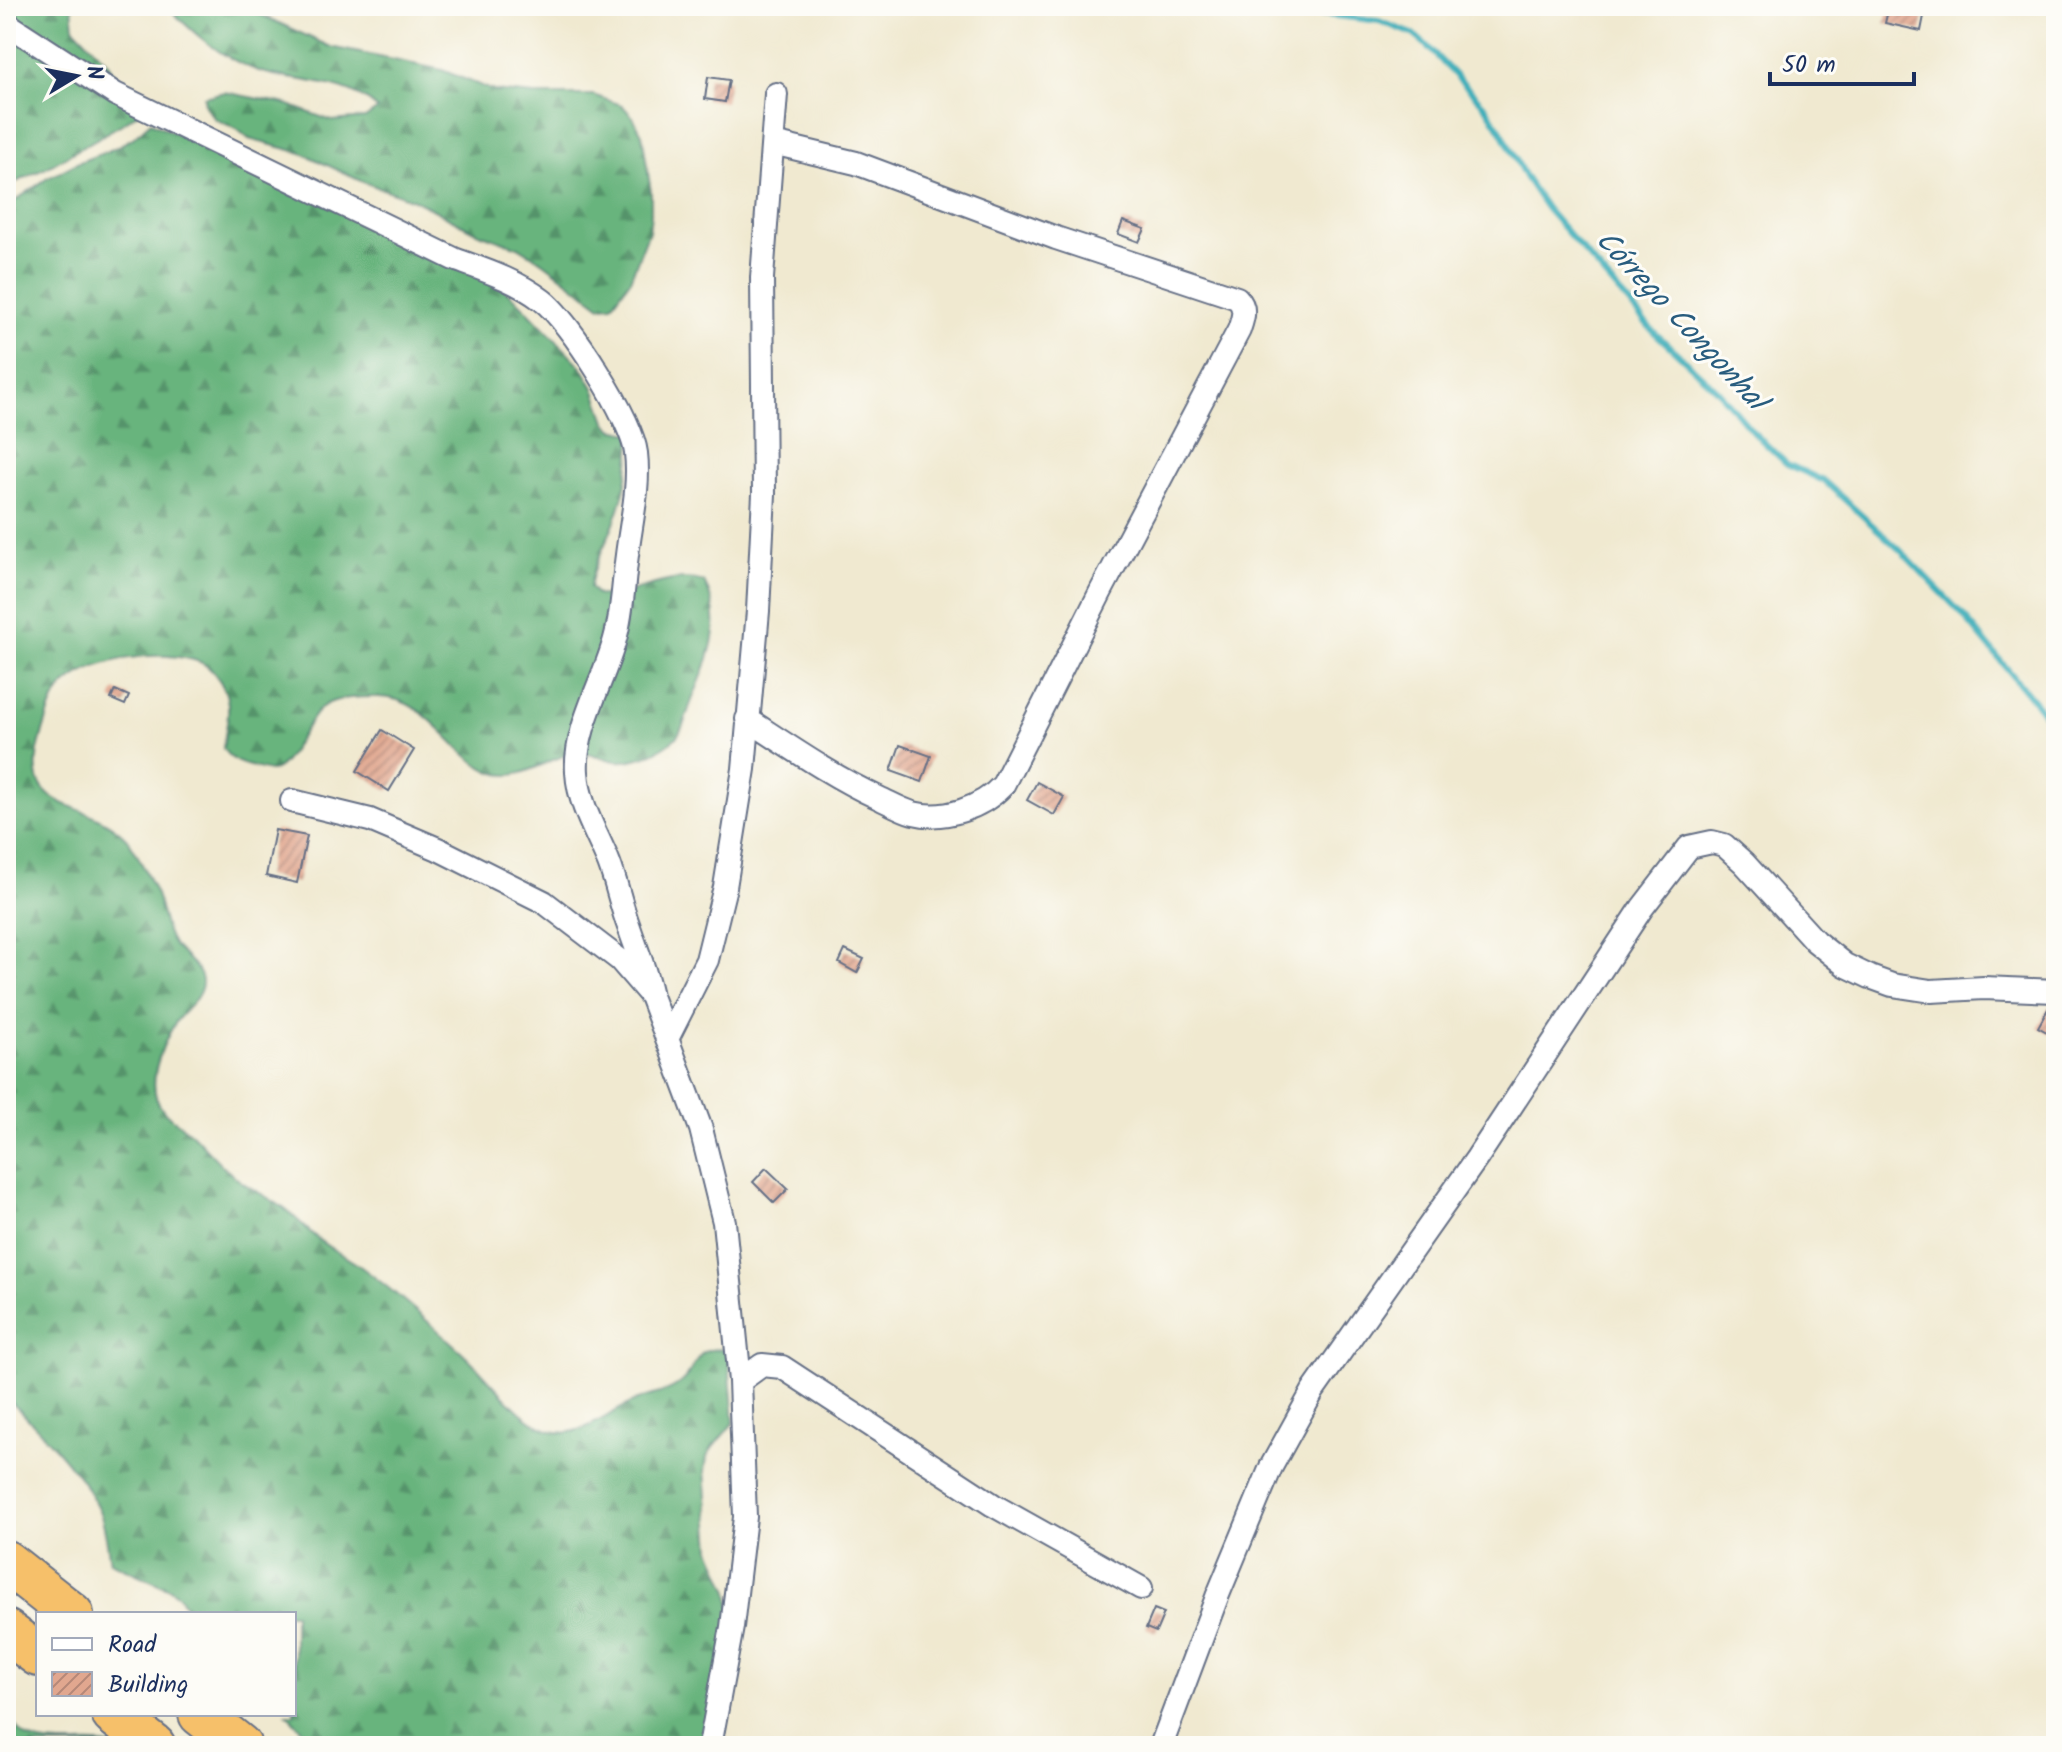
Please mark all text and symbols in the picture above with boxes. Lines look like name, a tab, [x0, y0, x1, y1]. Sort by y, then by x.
north arrow	[36, 36, 116, 116]
scale bar	[1770, 36, 1914, 86]
text: 50 m	[1782, 46, 1836, 85]
text: N	[75, 63, 112, 83]
water label: Córrego Congonhal	[1583, 219, 1781, 427]
legend	[36, 1612, 296, 1716]
text: Road	[108, 1626, 157, 1665]
text: Building	[108, 1666, 188, 1705]

